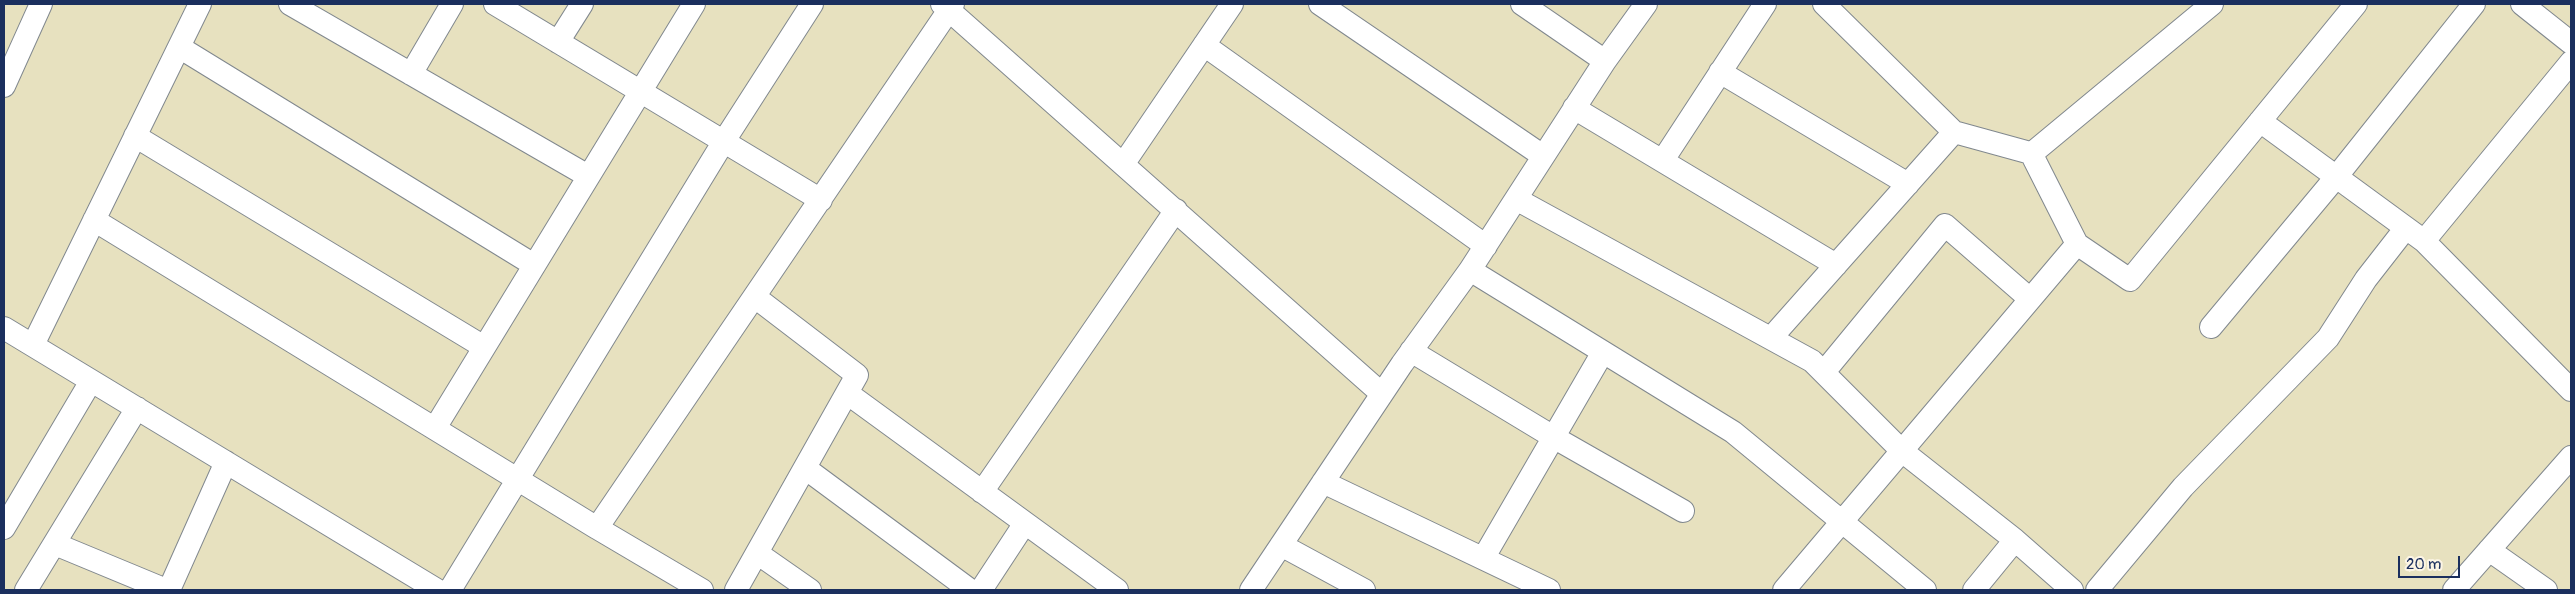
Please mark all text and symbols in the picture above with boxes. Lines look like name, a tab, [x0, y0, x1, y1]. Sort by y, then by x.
scale bar	[2400, 546, 2462, 578]
text: 20 m	[2406, 555, 2441, 574]

